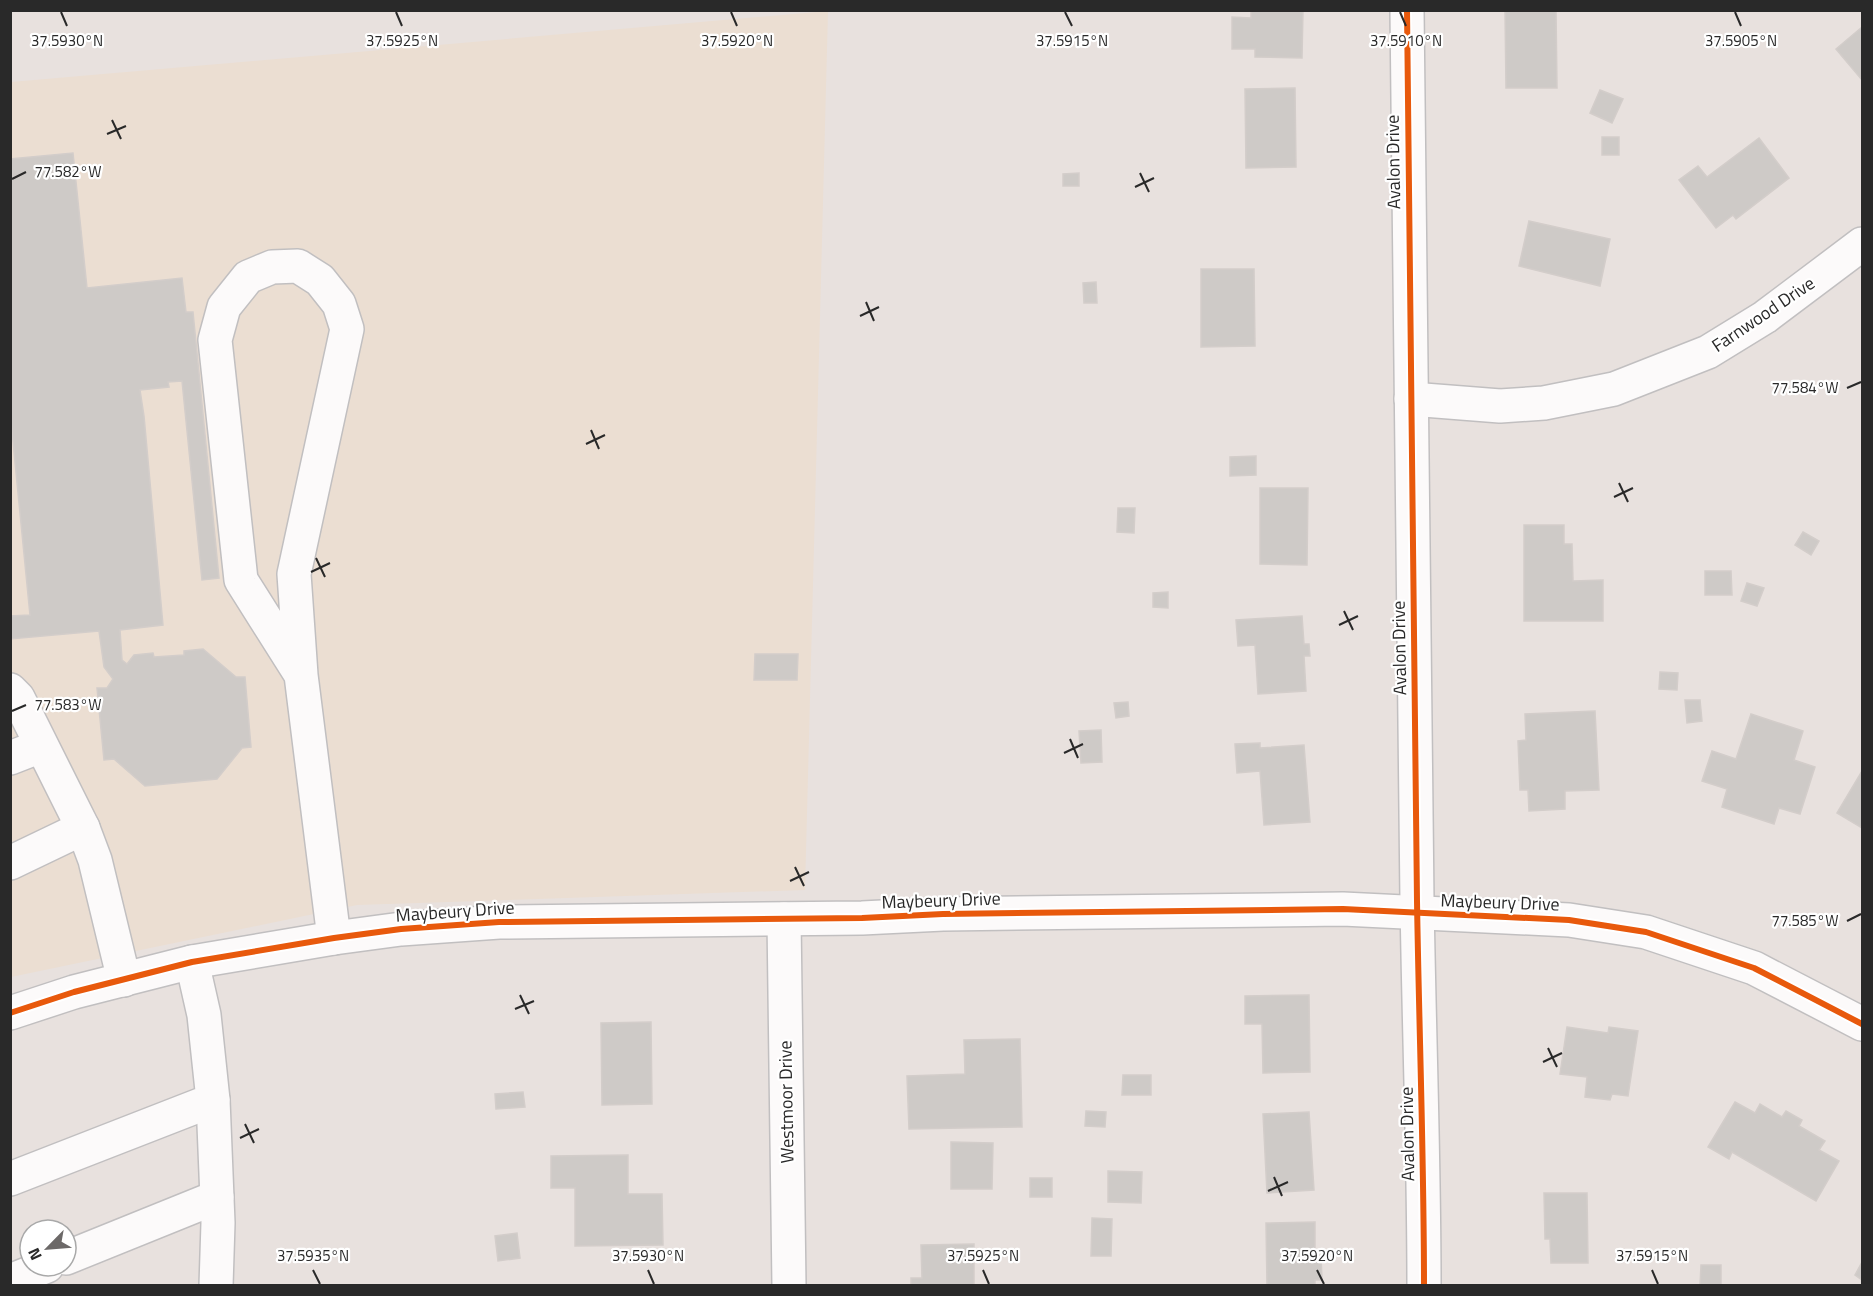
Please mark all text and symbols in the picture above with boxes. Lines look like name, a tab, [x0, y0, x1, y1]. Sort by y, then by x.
text: 37.5930°N	[31, 29, 103, 52]
text: 37.5925°N	[366, 29, 438, 52]
text: 37.5920°N	[701, 29, 773, 52]
text: 37.5915°N	[1036, 29, 1108, 52]
text: 37.5910°N	[1370, 29, 1442, 52]
text: 37.5905°N	[1705, 29, 1777, 52]
street label: Avalon Drive	[1379, 114, 1407, 210]
text: 77.582°W	[35, 160, 101, 183]
street label: Farnwood Drive	[1706, 269, 1820, 359]
text: 77.584°W	[1772, 376, 1838, 399]
street label: Avalon Drive	[1385, 600, 1413, 696]
text: 77.583°W	[35, 693, 101, 716]
street label: Maybeury Drive	[881, 884, 1001, 916]
street label: Maybeury Drive	[1440, 886, 1560, 918]
street label: Maybeury Drive	[395, 893, 515, 929]
text: 77.585°W	[1772, 909, 1838, 932]
street label: Westmoor Drive	[771, 1040, 801, 1164]
street label: Avalon Drive	[1393, 1086, 1421, 1182]
north arrow	[18, 1218, 78, 1278]
text: N	[21, 1244, 48, 1264]
text: 37.5935°N	[277, 1244, 349, 1267]
text: 37.5930°N	[612, 1244, 684, 1267]
text: 37.5925°N	[947, 1244, 1019, 1267]
text: 37.5920°N	[1281, 1244, 1353, 1267]
text: 37.5915°N	[1616, 1244, 1688, 1267]

